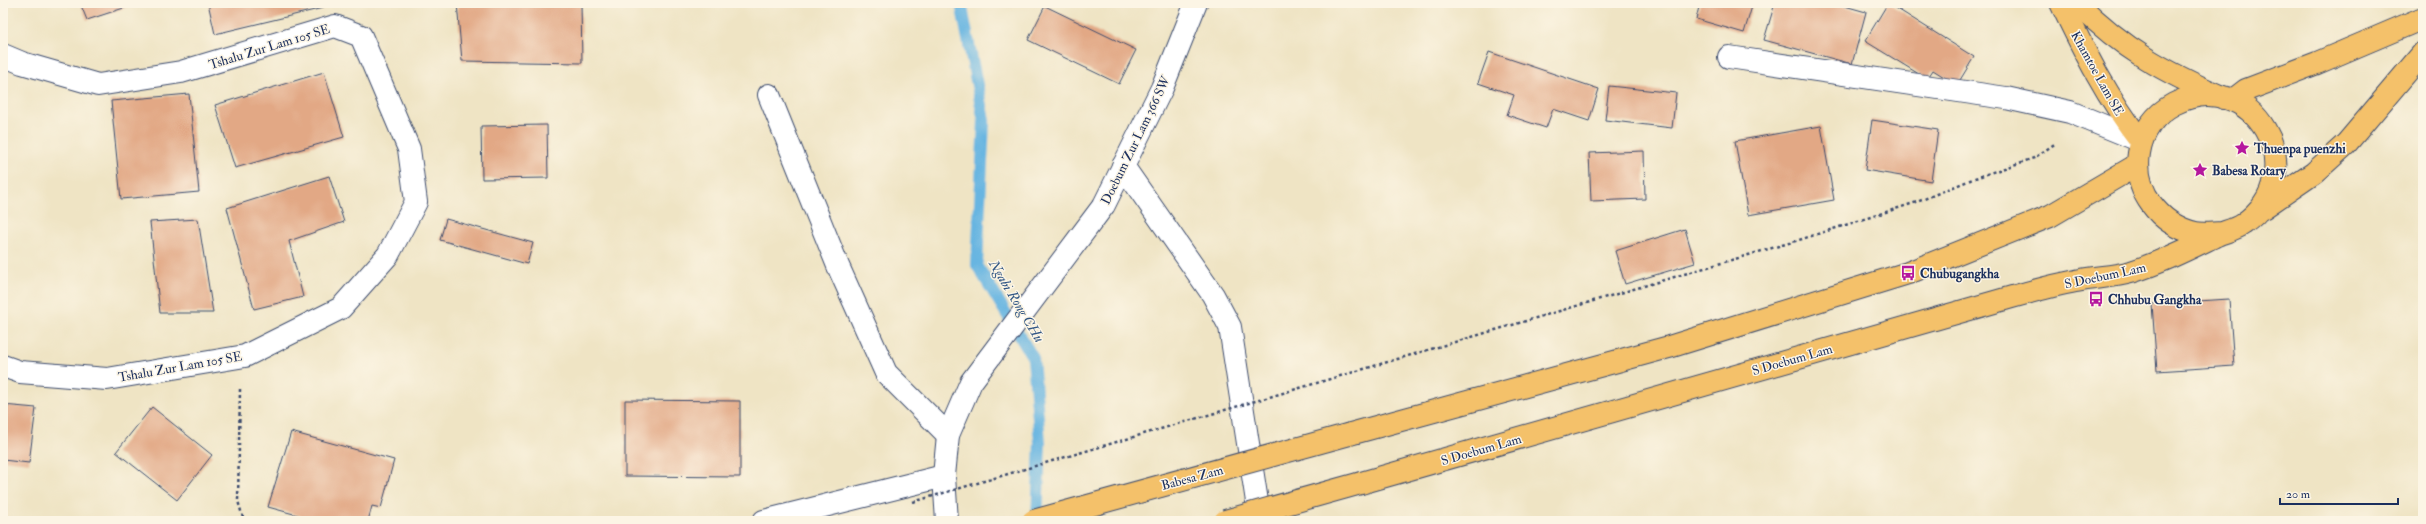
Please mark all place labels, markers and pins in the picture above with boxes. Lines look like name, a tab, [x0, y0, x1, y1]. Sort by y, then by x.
place icon: Thuenpa puenzhi	[2233, 139, 2251, 157]
place label: Thuenpa puenzhi	[2253, 141, 2346, 158]
place icon: Babesa Rotary	[2191, 161, 2209, 179]
place label: Babesa Rotary	[2212, 163, 2287, 180]
bus stop icon: Chubugangkha	[1899, 264, 1917, 282]
place label: Chubugangkha	[1920, 266, 2000, 283]
bus stop icon: Chhubu Gangkha	[2087, 290, 2105, 308]
place label: Chhubu Gangkha	[2108, 292, 2202, 309]

